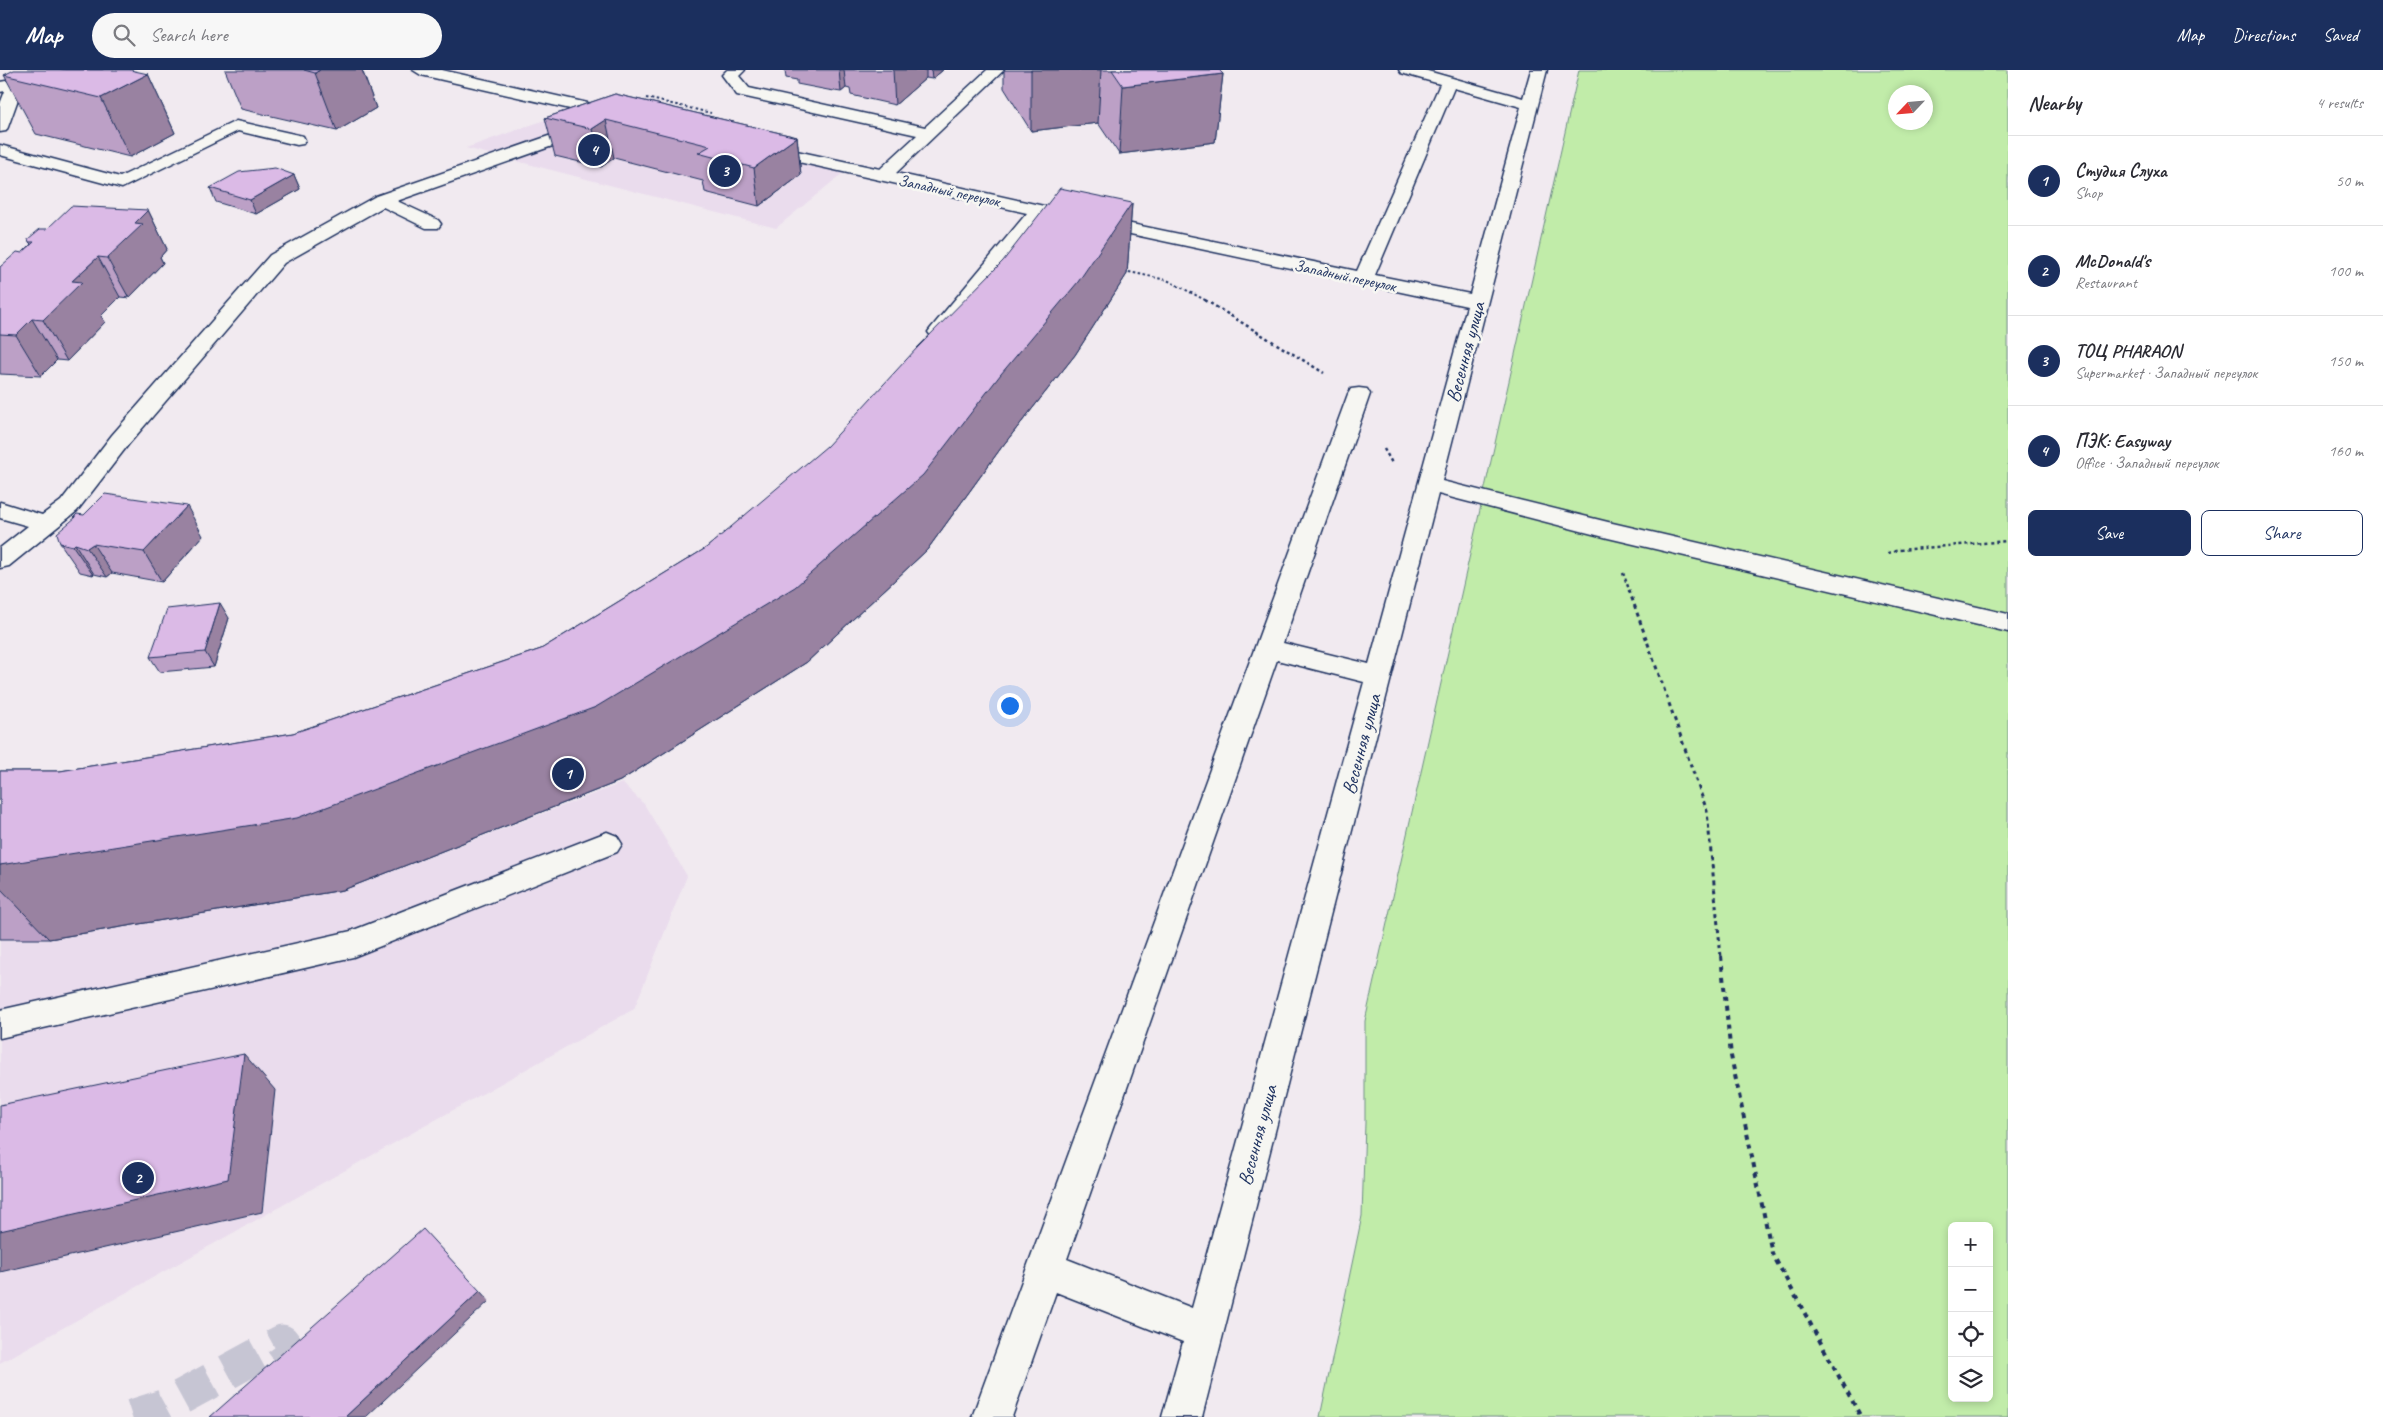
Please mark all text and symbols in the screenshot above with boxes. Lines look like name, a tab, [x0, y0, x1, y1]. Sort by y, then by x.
search box	[92, 13, 442, 58]
text: Map	[25, 20, 62, 50]
icon: search	[110, 21, 138, 49]
text: Search here	[150, 23, 228, 47]
text: Map	[2177, 24, 2204, 46]
text: Directions	[2232, 24, 2295, 46]
text: Saved	[2323, 24, 2358, 46]
north arrow	[1888, 85, 1933, 130]
text: Nearby	[2028, 90, 2081, 116]
text: 4 results	[2316, 93, 2363, 113]
pin: 4	[578, 131, 610, 169]
pin: 3	[709, 152, 741, 190]
text: Студия Слуха	[2075, 159, 2167, 183]
street label: Западный переулок	[896, 170, 1004, 212]
text: 1	[2040, 171, 2048, 191]
text: 50 m	[2336, 171, 2363, 191]
text: Shop	[2075, 183, 2102, 203]
text: McDonald's	[2075, 249, 2150, 273]
street label: Западный переулок	[1292, 255, 1400, 297]
text: 2	[2040, 261, 2048, 281]
text: 100 m	[2329, 261, 2363, 281]
text: Restaurant	[2075, 273, 2137, 293]
street label: Весенняя улица	[1440, 298, 1491, 405]
text: ТОЦ PHARAON	[2075, 339, 2181, 363]
text: 3	[2040, 351, 2048, 371]
text: 150 m	[2329, 351, 2363, 371]
text: Supermarket · Западный переулок	[2075, 363, 2257, 383]
text: ПЭК: Easyway	[2075, 429, 2170, 453]
text: 4	[2040, 441, 2048, 461]
text: 160 m	[2329, 441, 2363, 461]
text: Office · Западный переулок	[2075, 453, 2218, 473]
button: Save	[2028, 510, 2191, 556]
button: Share	[2201, 510, 2363, 556]
street label: Весенняя улица	[1336, 690, 1387, 797]
your location	[997, 693, 1023, 719]
pin: 1	[552, 755, 584, 793]
street label: Весенняя улица	[1232, 1081, 1283, 1188]
pin: 2	[122, 1159, 154, 1197]
map controls	[1948, 1222, 1993, 1402]
button: +	[1948, 1222, 1993, 1267]
button: −	[1948, 1267, 1993, 1312]
button: locate	[1948, 1312, 1993, 1357]
button: layers	[1948, 1357, 1993, 1402]

